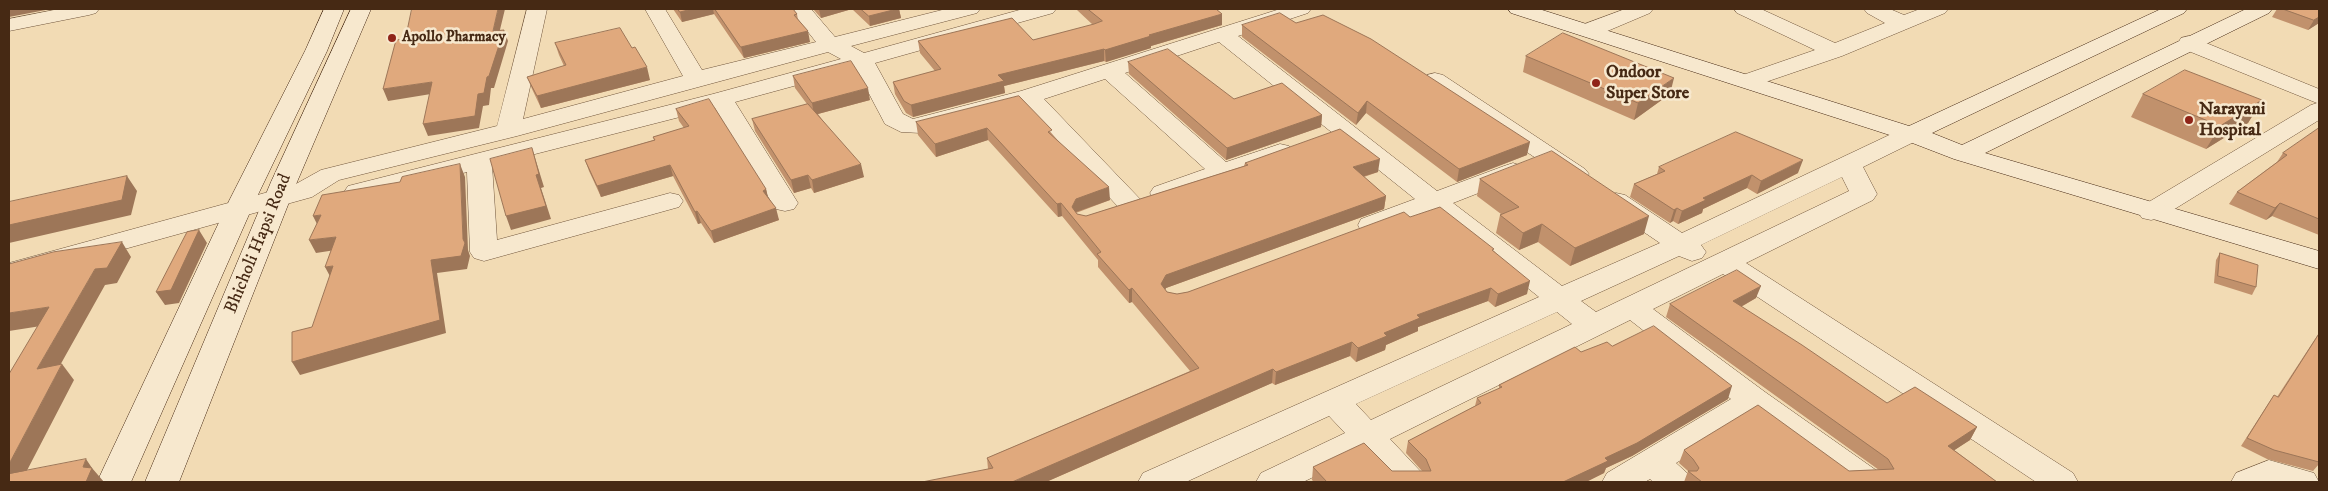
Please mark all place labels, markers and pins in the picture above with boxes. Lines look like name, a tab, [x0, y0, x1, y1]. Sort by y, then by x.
place label: Apollo Pharmacy	[402, 29, 506, 47]
marker: Apollo Pharmacy	[386, 32, 398, 44]
place label: Ondoor Super Store	[1606, 62, 1689, 104]
marker: Ondoor Super Store	[1590, 77, 1602, 89]
place label: Narayani Hospital	[2199, 99, 2265, 142]
marker: Narayani Hospital	[2183, 114, 2195, 126]

